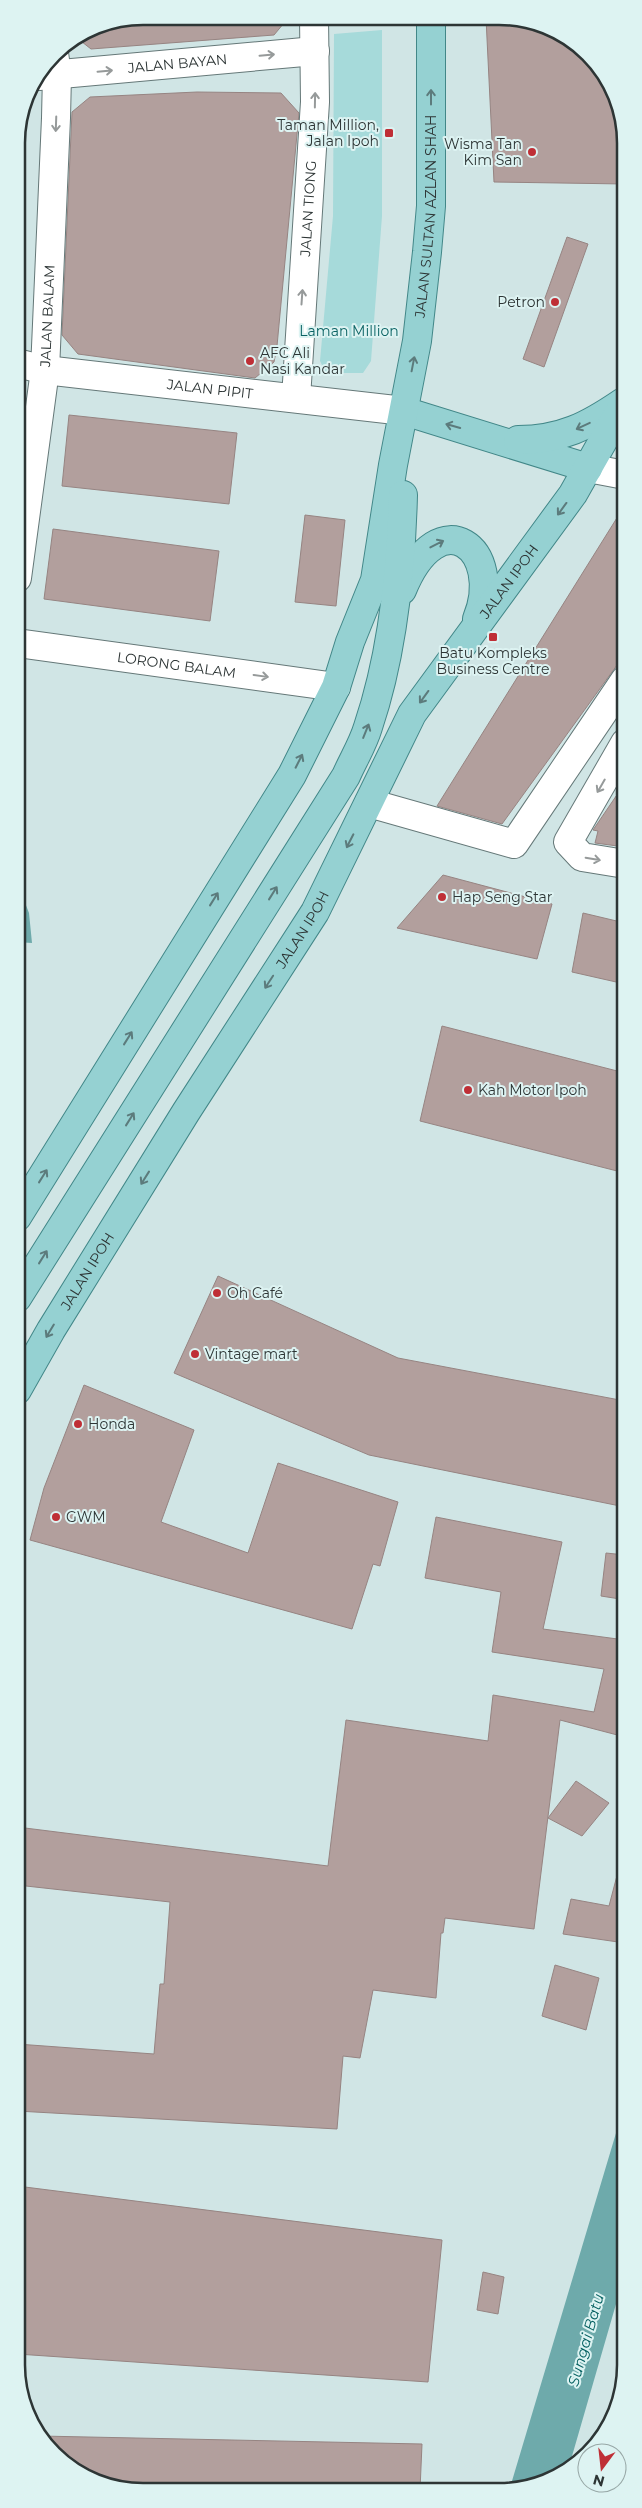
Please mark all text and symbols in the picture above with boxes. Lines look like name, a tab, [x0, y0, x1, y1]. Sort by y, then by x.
street label: JALAN BAYAN	[126, 50, 228, 77]
one-way arrow	[259, 50, 275, 60]
one-way arrow	[97, 66, 113, 76]
one-way arrow	[427, 89, 436, 105]
one-way arrow	[310, 92, 320, 108]
street label: JALAN SULTAN AZLAN SHAH	[411, 114, 440, 320]
one-way arrow	[51, 116, 61, 132]
place label: Taman Million, Jalan Ipoh	[277, 116, 379, 150]
marker: Taman Million, Jalan Ipoh	[383, 127, 395, 139]
place label: Wisma Tan Kim San	[444, 135, 522, 169]
marker: Wisma Tan Kim San	[526, 146, 538, 158]
street label: JALAN TIONG	[296, 160, 320, 258]
street label: JALAN BALAM	[36, 264, 59, 368]
one-way arrow	[298, 290, 307, 306]
place label: Petron	[497, 293, 545, 311]
marker: Petron	[549, 296, 561, 308]
park label: Laman Million	[299, 322, 399, 340]
place label: AFC Ali Nasi Kandar	[260, 344, 345, 378]
marker: AFC Ali Nasi Kandar	[244, 355, 256, 367]
one-way arrow	[409, 356, 418, 372]
street label: JALAN PIPIT	[165, 375, 254, 403]
one-way arrow	[445, 420, 461, 430]
one-way arrow	[576, 421, 591, 431]
one-way arrow	[556, 502, 567, 515]
one-way arrow	[429, 539, 444, 548]
street label: JALAN IPOH	[475, 541, 542, 623]
marker: Batu Kompleks Business Centre	[487, 631, 499, 643]
place label: Batu Kompleks Business Centre	[437, 644, 549, 678]
street label: LORONG BALAM	[116, 648, 237, 682]
one-way arrow	[253, 671, 269, 681]
one-way arrow	[419, 690, 430, 703]
one-way arrow	[362, 724, 371, 739]
one-way arrow	[295, 754, 304, 769]
one-way arrow	[595, 778, 605, 792]
one-way arrow	[345, 833, 354, 848]
one-way arrow	[585, 854, 601, 864]
one-way arrow	[267, 886, 278, 900]
street label: JALAN IPOH	[272, 888, 333, 973]
place label: Hap Seng Star	[452, 888, 553, 906]
marker: Hap Seng Star	[436, 891, 448, 903]
one-way arrow	[209, 893, 219, 907]
one-way arrow	[264, 974, 274, 988]
one-way arrow	[124, 1031, 134, 1045]
place label: Kah Motor Ipoh	[478, 1081, 587, 1099]
marker: Kah Motor Ipoh	[462, 1084, 474, 1096]
one-way arrow	[125, 1113, 135, 1127]
one-way arrow	[38, 1169, 48, 1183]
one-way arrow	[139, 1171, 149, 1185]
street label: JALAN IPOH	[56, 1229, 118, 1314]
one-way arrow	[38, 1250, 48, 1264]
place label: Oh Café	[227, 1284, 283, 1302]
marker: Oh Café	[211, 1287, 223, 1299]
one-way arrow	[45, 1324, 55, 1338]
place label: Vintage mart	[205, 1345, 298, 1363]
marker: Vintage mart	[189, 1348, 201, 1360]
place label: Honda	[88, 1415, 135, 1433]
marker: Honda	[72, 1418, 84, 1430]
place label: GWM	[66, 1508, 106, 1526]
marker: GWM	[50, 1511, 62, 1523]
water label: Sungai Batu	[563, 2291, 608, 2388]
north arrow	[577, 2443, 627, 2493]
text: N	[591, 2470, 606, 2491]

